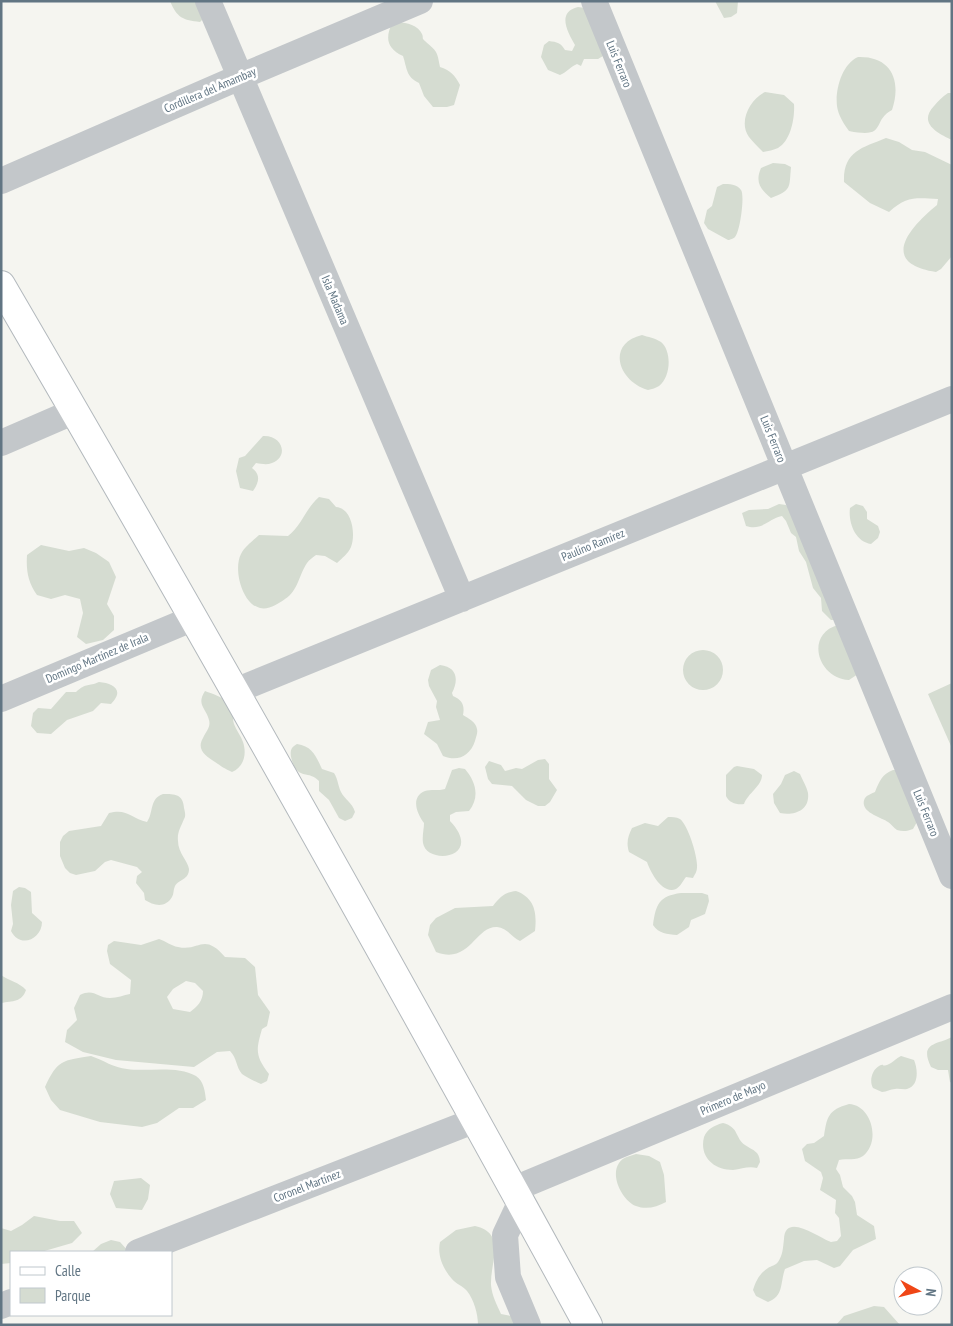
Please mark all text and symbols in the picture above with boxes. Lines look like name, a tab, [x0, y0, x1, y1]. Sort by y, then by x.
street label: Luis Ferraro	[603, 38, 636, 89]
street label: Cordillera del Amambay	[162, 63, 258, 116]
street label: Isla Madama	[318, 273, 353, 327]
street label: Luis Ferraro	[757, 413, 790, 464]
street label: Paulino Ramírez	[559, 525, 627, 564]
street label: Domingo Martínez de Irala	[43, 629, 150, 686]
street label: Luis Ferraro	[910, 787, 943, 838]
street label: Primero de Mayo	[698, 1077, 768, 1118]
street label: Coronel Martínez	[271, 1166, 343, 1205]
legend	[10, 1251, 172, 1316]
text: Calle	[55, 1261, 81, 1280]
north arrow	[893, 1266, 943, 1316]
text: Parque	[55, 1286, 91, 1305]
text: N	[922, 1288, 940, 1297]

